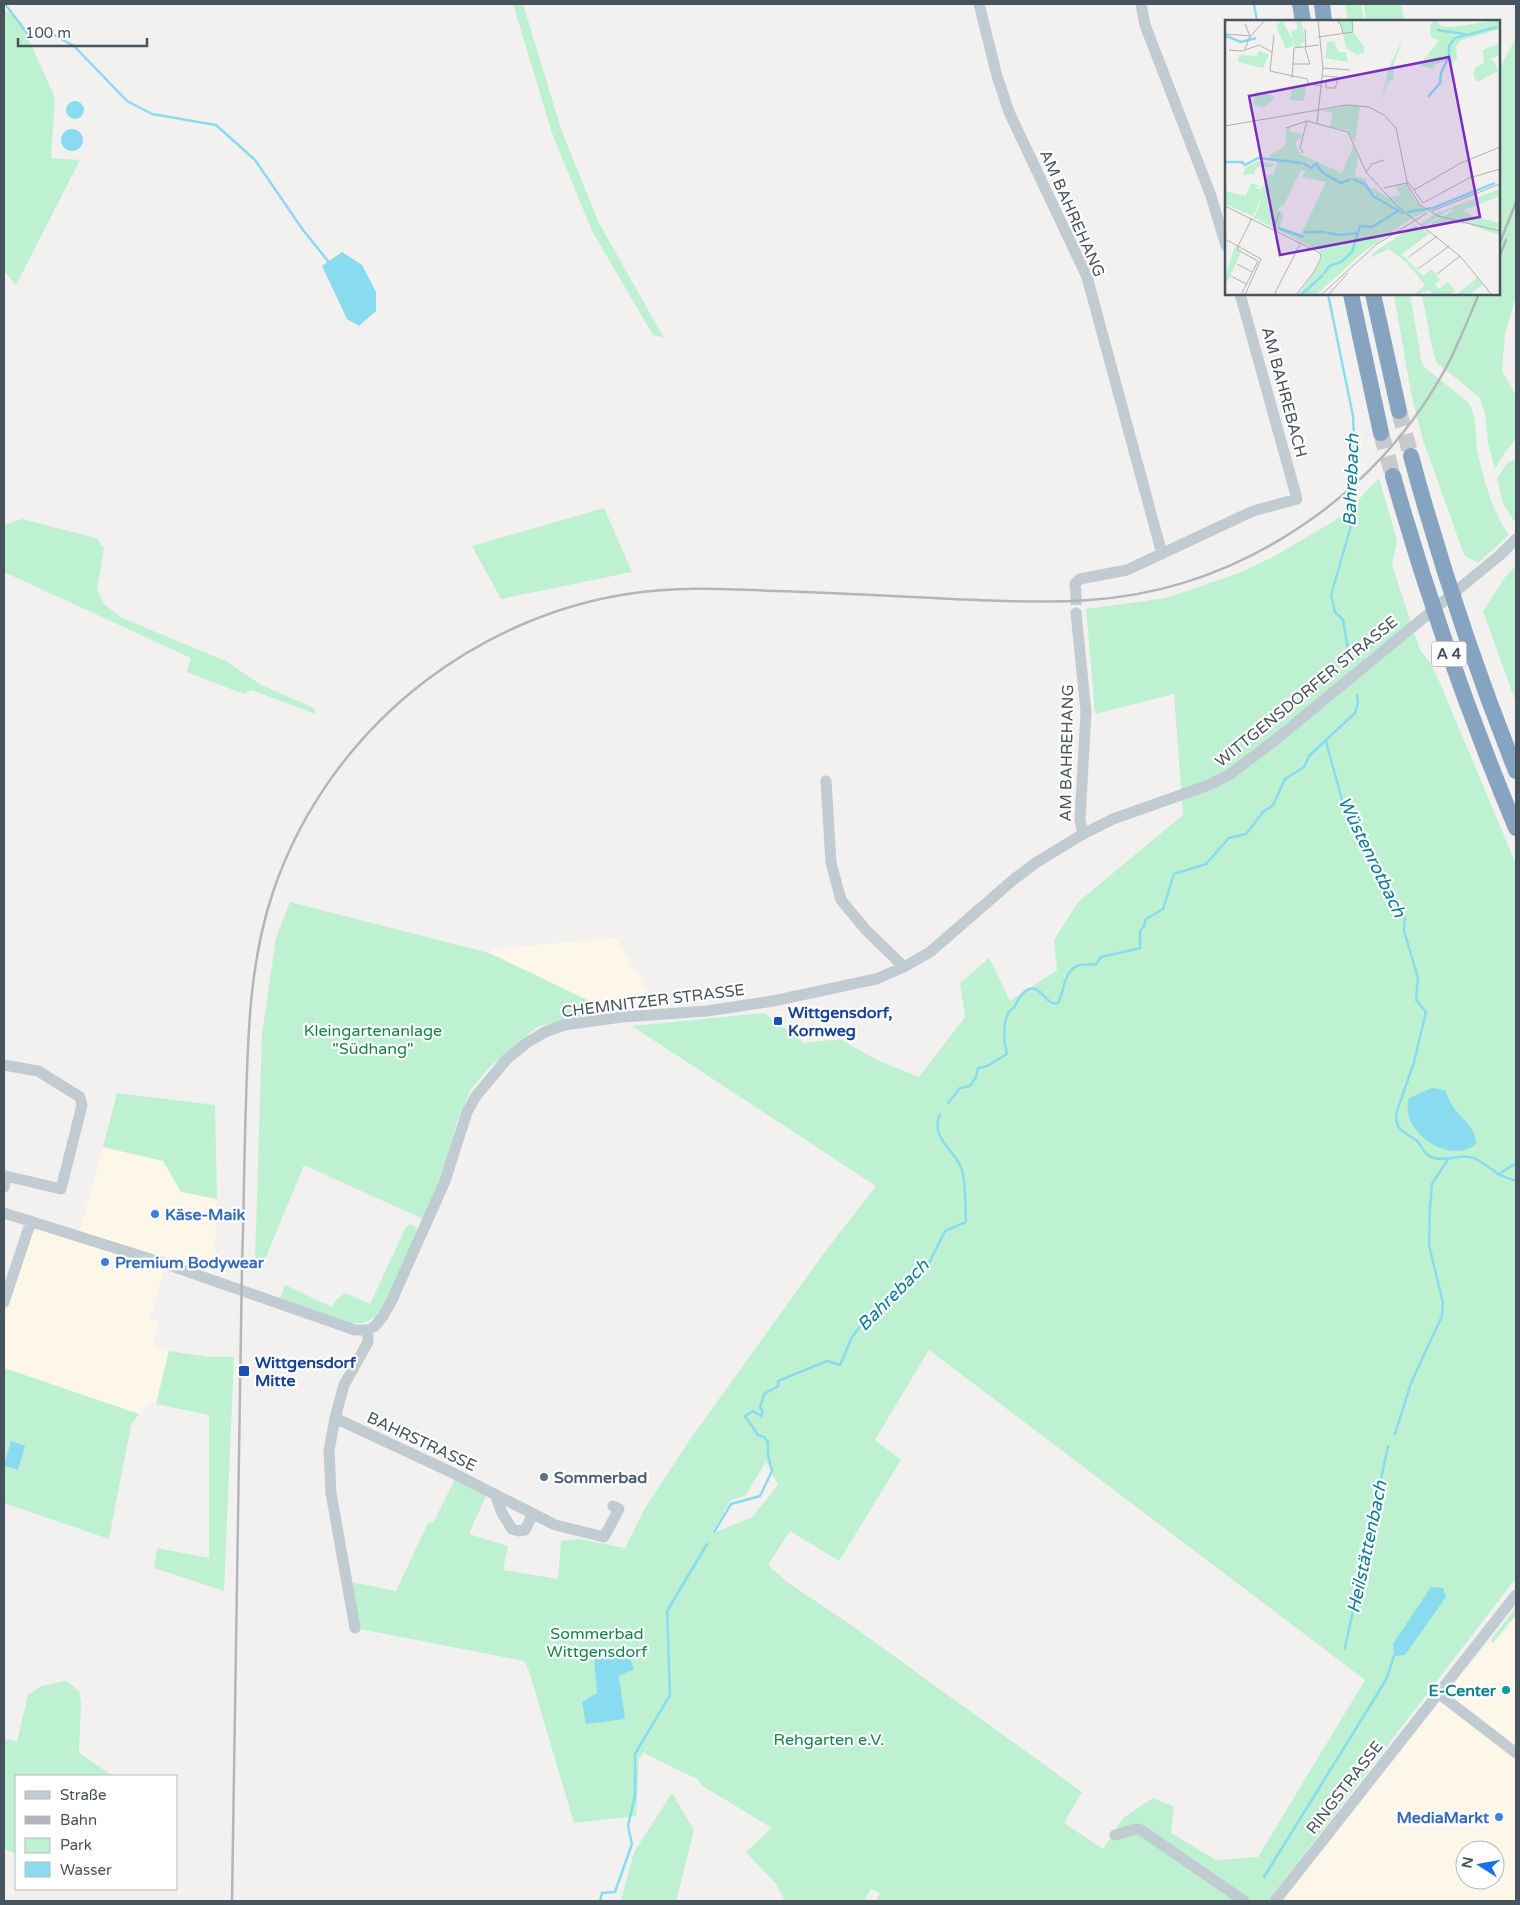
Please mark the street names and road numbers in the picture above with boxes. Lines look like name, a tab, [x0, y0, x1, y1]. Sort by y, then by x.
street label: AM BAHREHANG	[1035, 147, 1109, 280]
street label: AM BAHREBACH	[1257, 325, 1311, 460]
street label: WITTGENSDORFER STRASSE	[1211, 612, 1402, 772]
road number: A 4	[1432, 642, 1466, 666]
street label: AM BAHREHANG	[1056, 684, 1078, 822]
street label: CHEMNITZER STRASSE	[560, 980, 746, 1022]
street label: BAHRSTRASSE	[364, 1408, 480, 1476]
street label: RINGSTRASSE	[1302, 1737, 1388, 1838]

